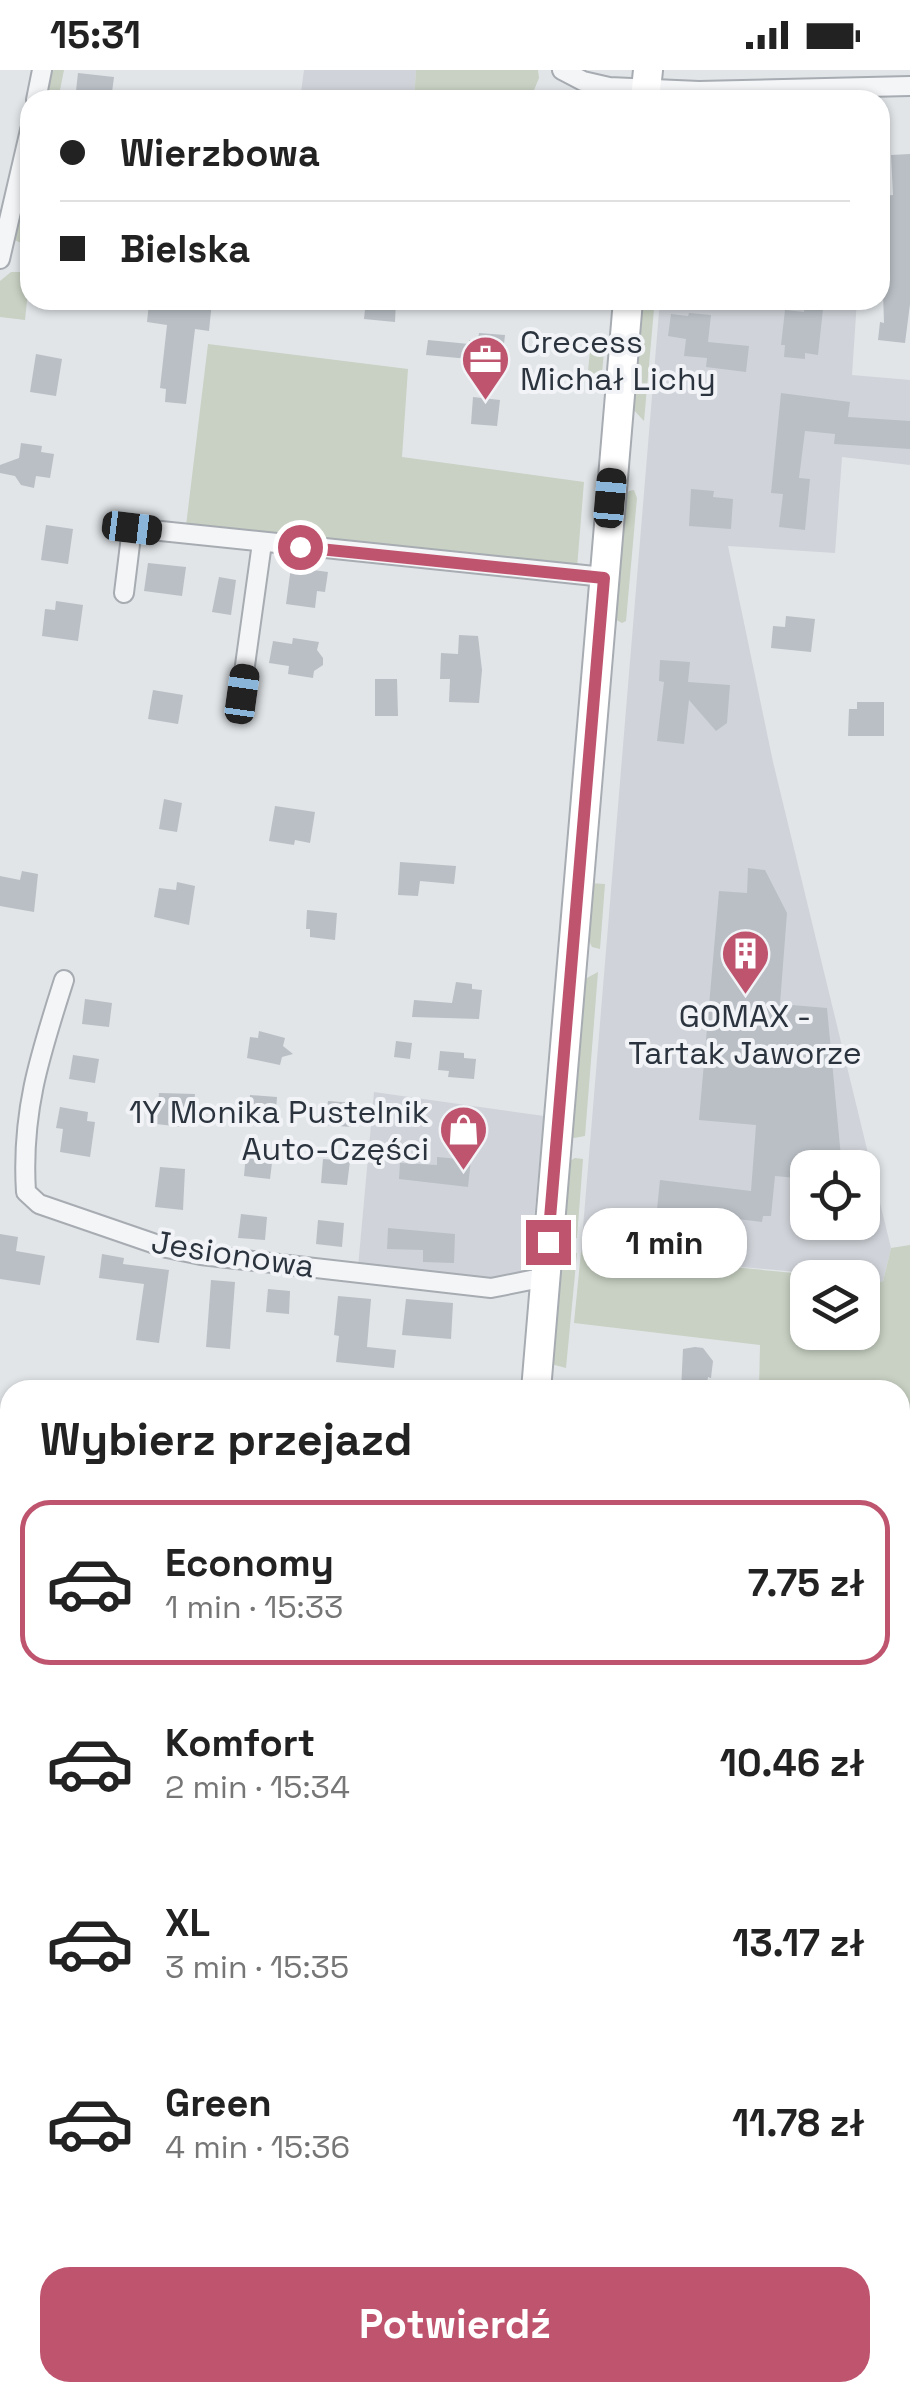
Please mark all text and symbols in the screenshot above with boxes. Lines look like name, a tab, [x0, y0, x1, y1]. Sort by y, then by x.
text: 15:31	[50, 11, 141, 59]
text: Wierzbowa	[120, 129, 320, 177]
text: Bielska	[120, 225, 250, 273]
place label: Crecess Michał Lichy	[520, 322, 716, 399]
office icon: Crecess Michał Lichy	[459, 334, 511, 402]
car	[592, 467, 628, 529]
car	[100, 509, 164, 547]
route start	[278, 525, 323, 570]
car	[223, 662, 261, 726]
building icon: GOMAX - Tartak Jaworze	[719, 928, 771, 996]
place label: GOMAX - Tartak Jaworze	[628, 996, 862, 1073]
place label: 1Y Monika Pustelnik Auto-Części	[129, 1092, 429, 1169]
shop icon: 1Y Monika Pustelnik Auto-Części	[438, 1104, 490, 1172]
map controls	[790, 1150, 880, 1350]
button: locate	[790, 1150, 880, 1240]
callout: 1 min	[583, 1207, 748, 1277]
route end	[526, 1220, 571, 1265]
street label: Jesionowa	[149, 1221, 317, 1287]
text: 1 min	[625, 1223, 704, 1263]
button: layers	[790, 1260, 880, 1350]
text: Wybierz przejazd	[40, 1411, 413, 1468]
icon: car	[45, 1538, 135, 1628]
text: Economy	[165, 1539, 334, 1587]
text: 7.75 zł	[748, 1559, 865, 1607]
text: 1 min · 15:33	[165, 1587, 343, 1627]
icon: car	[45, 1718, 135, 1808]
text: Komfort	[165, 1719, 315, 1767]
text: 10.46 zł	[720, 1739, 865, 1787]
text: 2 min · 15:34	[165, 1767, 350, 1807]
icon: car	[45, 1898, 135, 1988]
text: XL	[165, 1899, 210, 1947]
text: 13.17 zł	[732, 1919, 865, 1967]
text: 3 min · 15:35	[165, 1947, 349, 1987]
icon: car	[45, 2078, 135, 2168]
text: Green	[165, 2079, 272, 2127]
text: 11.78 zł	[732, 2099, 865, 2147]
text: 4 min · 15:36	[165, 2127, 350, 2167]
button: Potwierdź	[40, 2267, 870, 2382]

